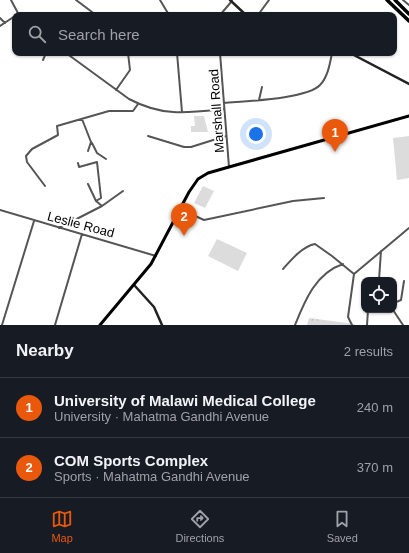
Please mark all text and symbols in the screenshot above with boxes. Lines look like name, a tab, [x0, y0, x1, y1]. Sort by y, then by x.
search box	[12, 12, 397, 56]
icon: search	[26, 23, 48, 45]
text: Search here	[58, 26, 140, 43]
street label: Marshall Road	[206, 69, 227, 153]
pin: 1	[322, 119, 348, 152]
your location	[246, 124, 266, 144]
pin: 2	[171, 203, 197, 236]
street label: Leslie Road	[46, 208, 116, 241]
map controls	[361, 277, 397, 313]
button: locate	[361, 277, 397, 313]
text: Nearby	[16, 341, 74, 360]
text: 2 results	[344, 344, 393, 359]
text: University of Malawi Medical College	[54, 392, 316, 409]
text: 1	[25, 400, 33, 415]
text: 240 m	[357, 400, 393, 415]
text: University · Mahatma Gandhi Avenue	[54, 409, 269, 424]
text: COM Sports Complex	[54, 452, 208, 469]
text: 2	[25, 460, 33, 475]
text: 370 m	[357, 460, 393, 475]
text: Sports · Mahatma Gandhi Avenue	[54, 469, 250, 484]
tab: Map	[51, 508, 73, 544]
tab: Directions	[175, 508, 224, 544]
tab: Saved	[327, 508, 358, 544]

